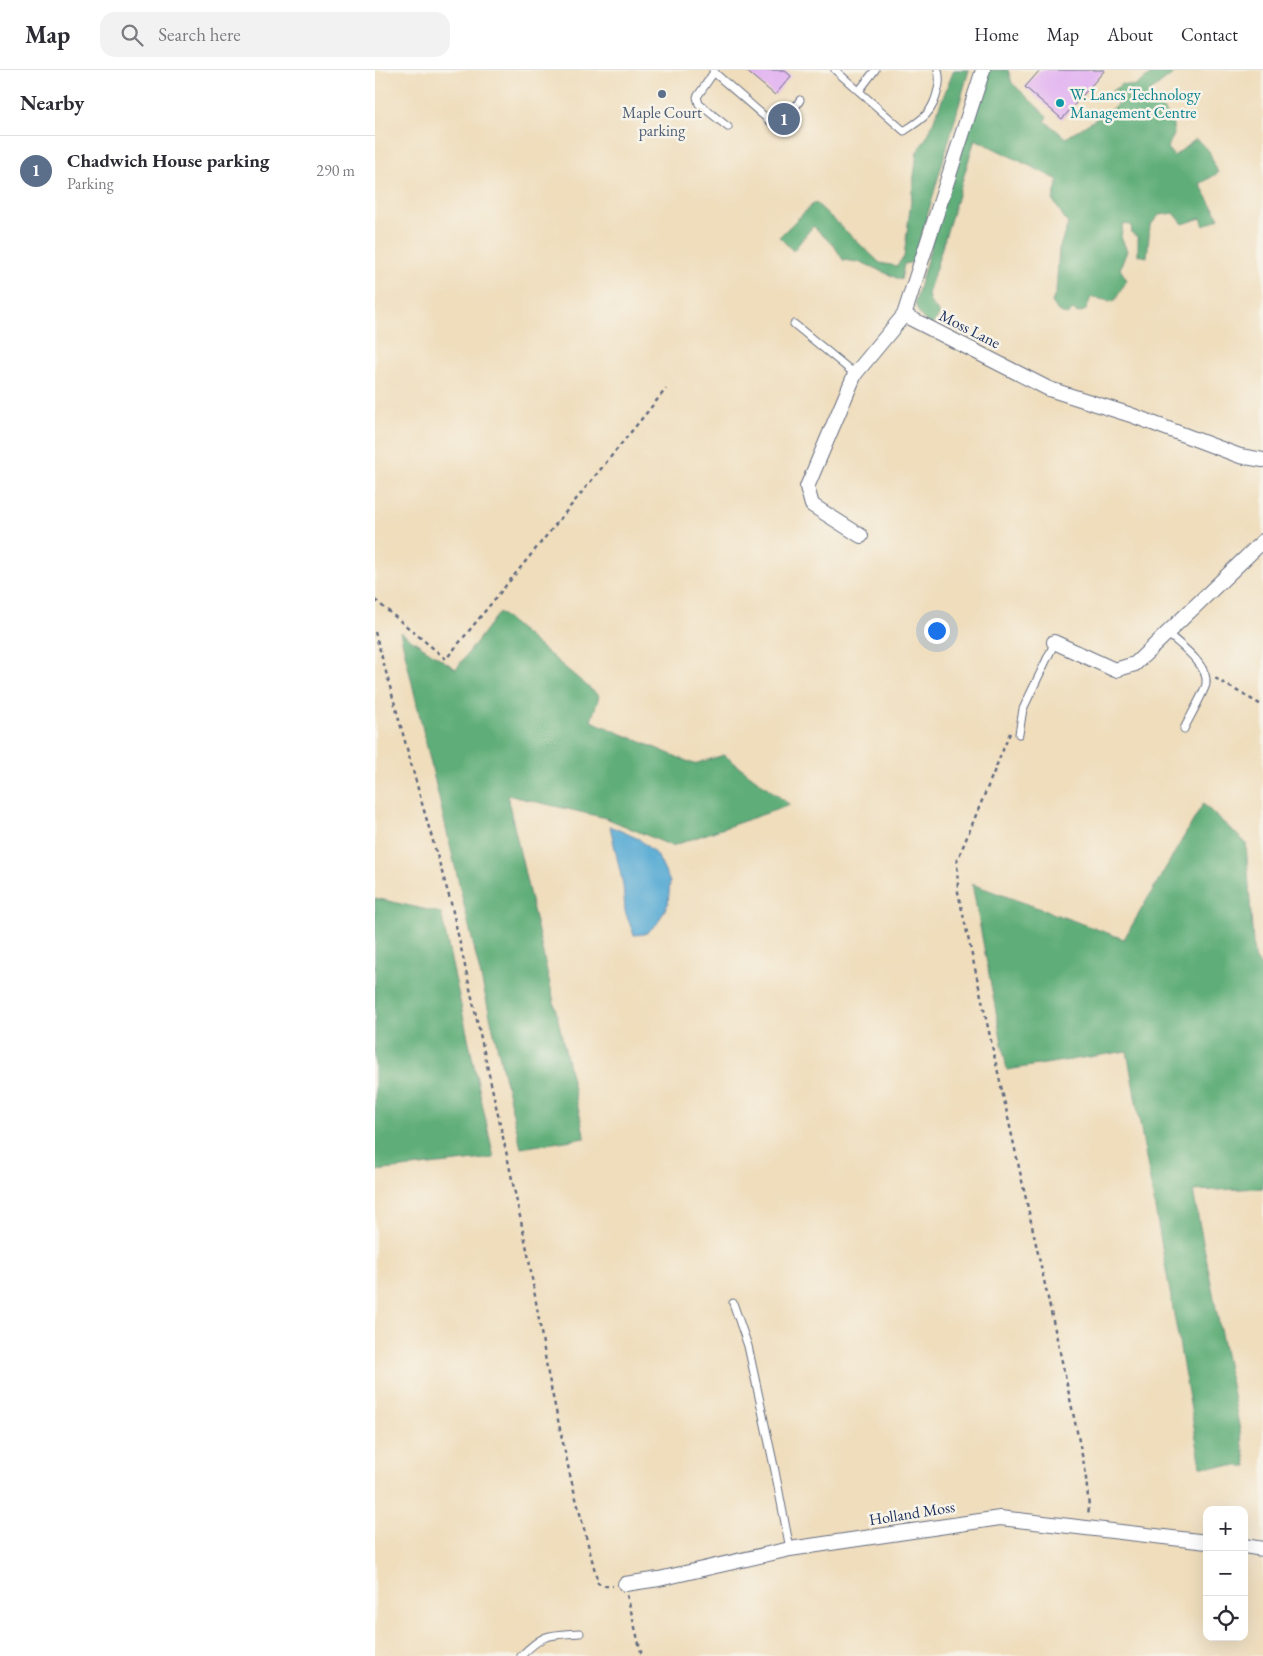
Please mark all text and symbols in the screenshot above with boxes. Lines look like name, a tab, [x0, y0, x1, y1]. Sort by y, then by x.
search box	[100, 12, 450, 57]
text: Map	[25, 19, 70, 50]
icon: search	[118, 21, 146, 49]
text: Search here	[158, 22, 241, 47]
text: Home	[974, 23, 1019, 46]
text: Map	[1047, 23, 1079, 46]
text: About	[1107, 23, 1153, 46]
text: Contact	[1181, 23, 1238, 46]
place label: W. Lancs Technology Management Centre	[1070, 84, 1202, 123]
marker: Maple Court parking	[656, 88, 668, 100]
text: Nearby	[20, 89, 84, 116]
marker: W. Lancs Technology Management Centre	[1054, 97, 1066, 109]
pin: 1	[768, 100, 800, 138]
place label: Maple Court parking	[622, 102, 702, 141]
text: Chadwich House parking	[67, 148, 270, 173]
text: 1	[32, 160, 40, 181]
text: 290 m	[316, 160, 355, 181]
text: Parking	[67, 173, 114, 194]
street label: Moss Lane	[936, 305, 1004, 353]
your location	[924, 618, 950, 644]
street label: Holland Moss	[867, 1496, 957, 1530]
map controls	[1203, 1506, 1248, 1641]
button: +	[1203, 1506, 1248, 1551]
button: −	[1203, 1551, 1248, 1596]
button: locate	[1203, 1596, 1248, 1641]

